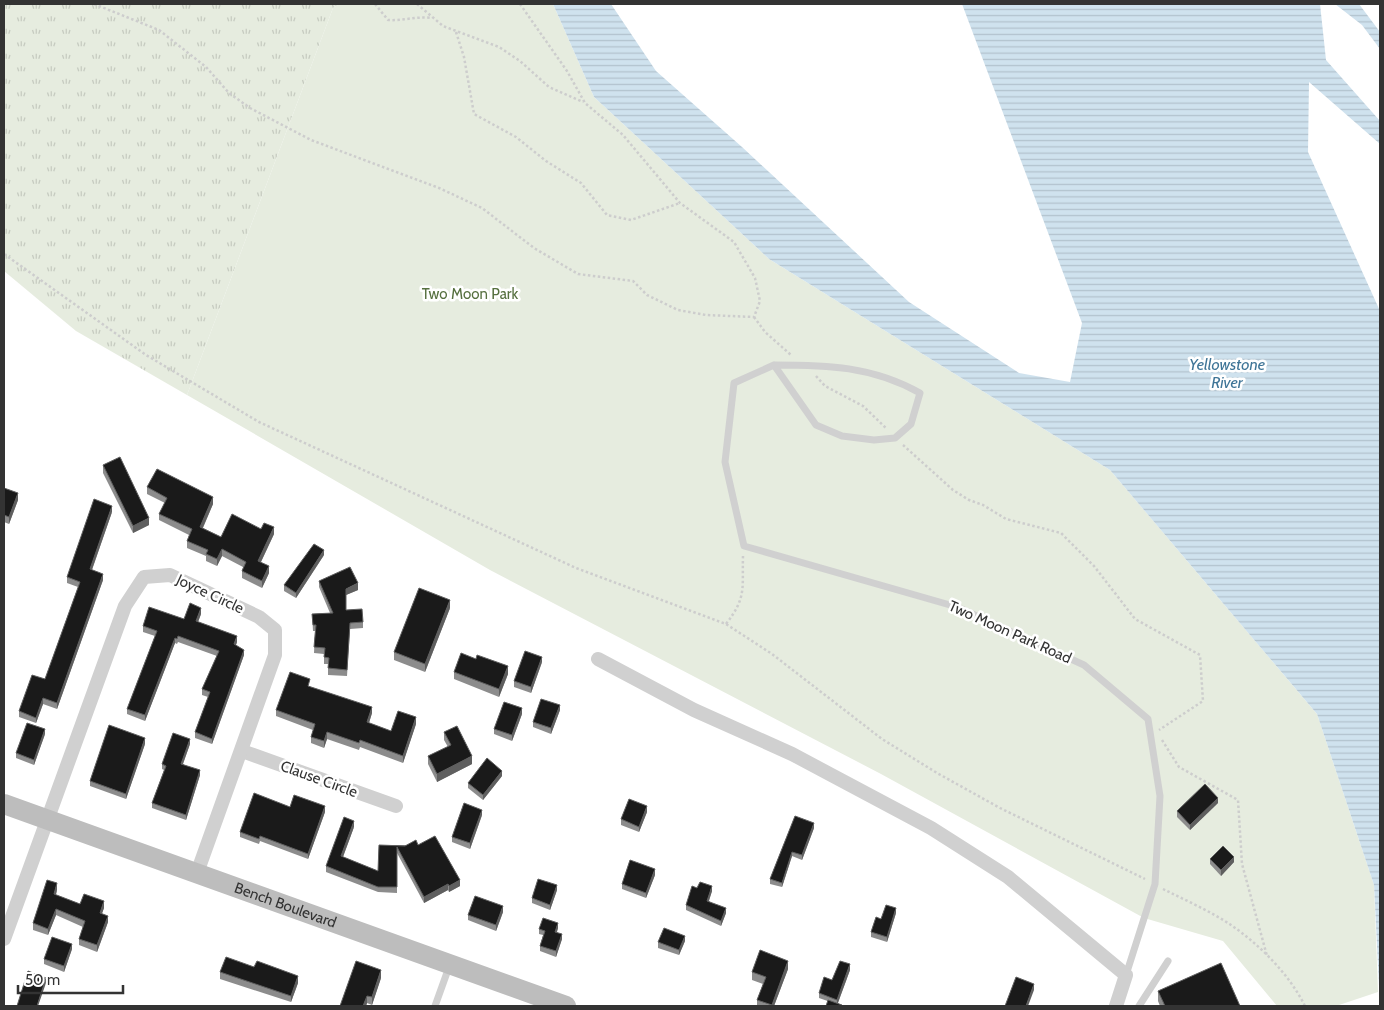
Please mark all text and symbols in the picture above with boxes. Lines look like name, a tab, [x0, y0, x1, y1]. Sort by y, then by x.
park label: Two Moon Park	[422, 285, 519, 303]
water label: Yellowstone River	[1189, 355, 1265, 392]
street label: Joyce Circle	[173, 570, 247, 618]
street label: Two Moon Park Road	[946, 597, 1074, 667]
street label: Clause Circle	[278, 757, 360, 801]
street label: Bench Boulevard	[232, 879, 339, 932]
scale bar	[18, 962, 122, 994]
text: 50 m	[25, 971, 60, 989]

